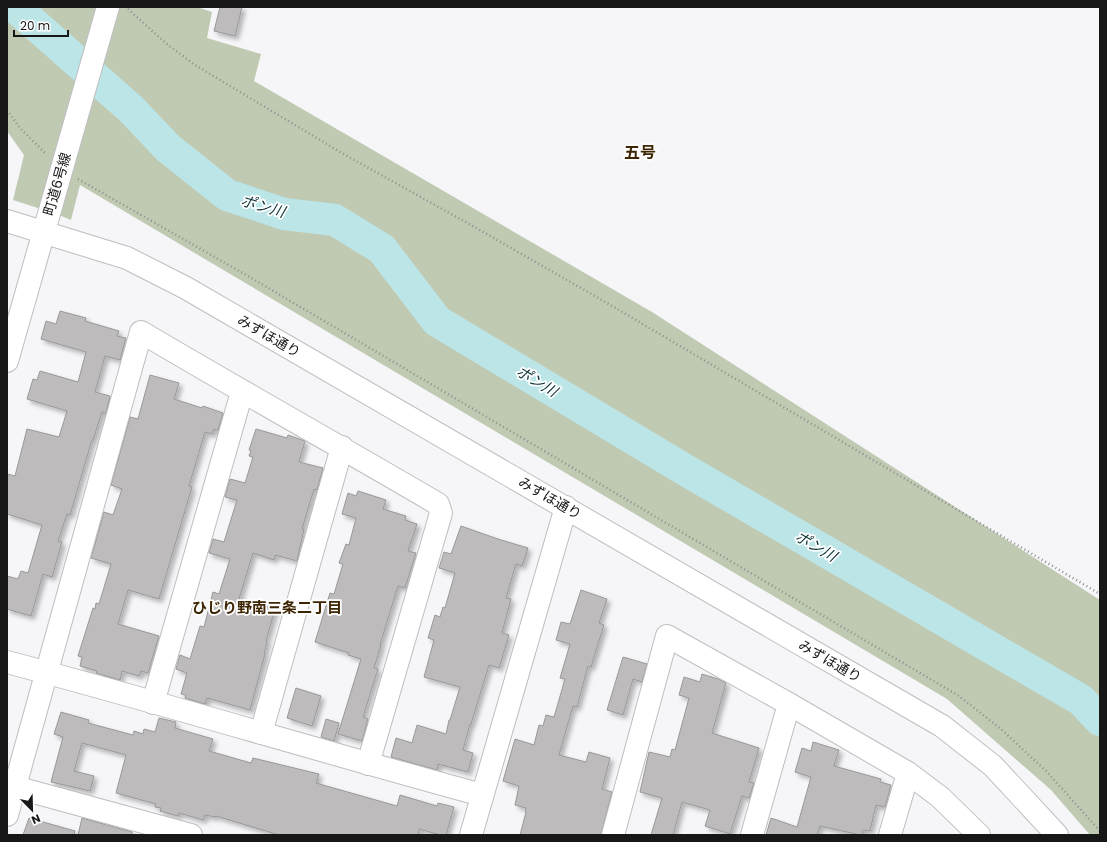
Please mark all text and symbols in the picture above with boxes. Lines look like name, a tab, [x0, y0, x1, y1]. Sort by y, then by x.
scale bar	[14, 12, 68, 38]
text: 20 m	[20, 17, 50, 34]
district label: 五号	[624, 141, 656, 164]
street label: 町道6号線	[38, 150, 76, 218]
water label: ポン川	[238, 190, 289, 223]
street label: みずほ通り	[234, 310, 304, 362]
water label: ポン川	[512, 360, 563, 403]
street label: みずほ通り	[515, 472, 585, 524]
water label: ポン川	[791, 526, 842, 567]
district label: ひじり野南三条二丁目	[192, 597, 342, 618]
street label: みずほ通り	[795, 635, 865, 687]
north arrow	[12, 790, 52, 830]
text: N	[29, 810, 43, 828]

